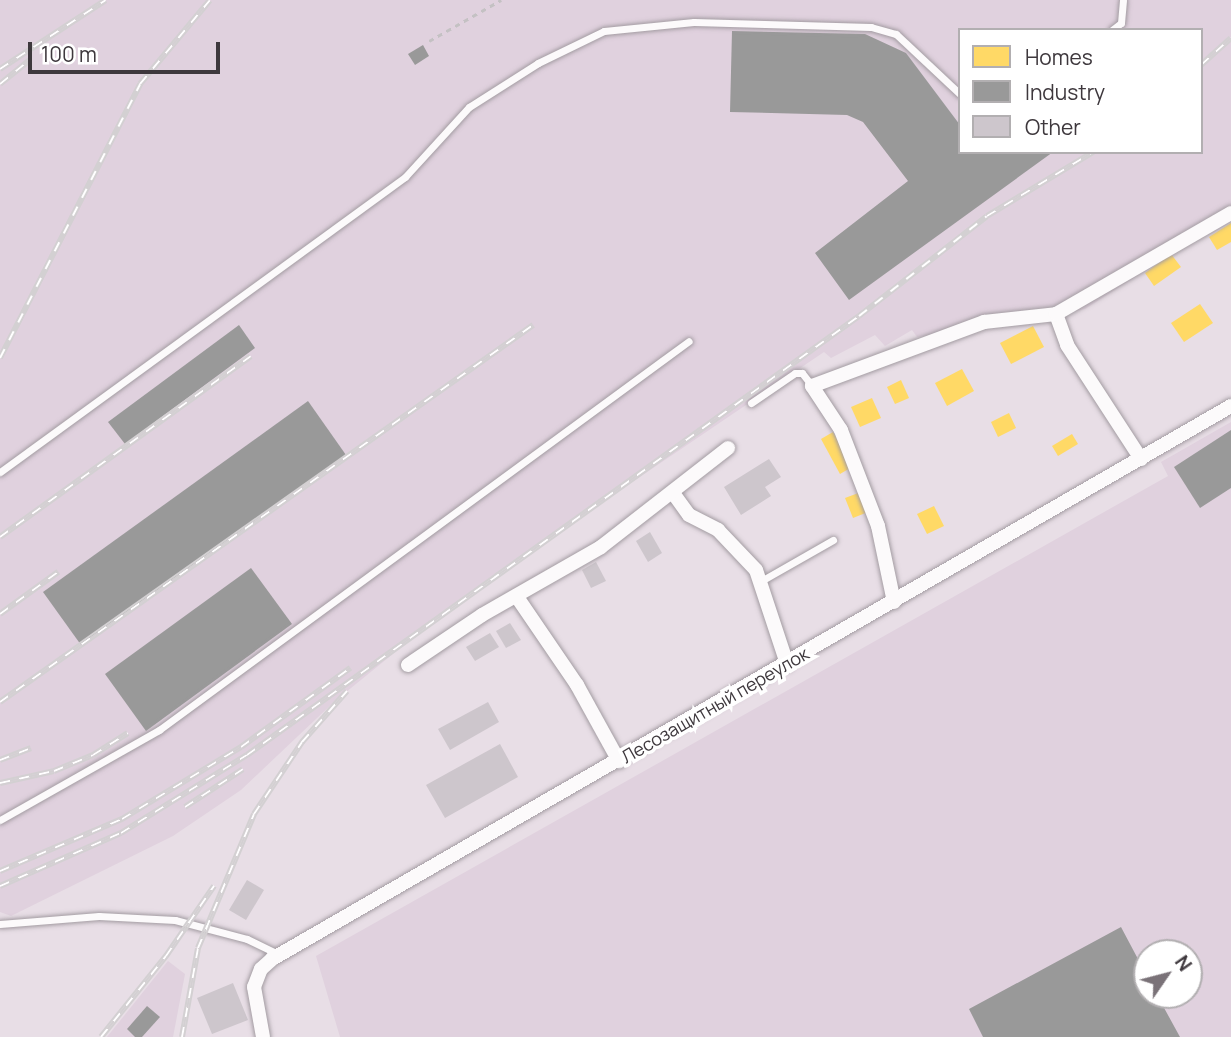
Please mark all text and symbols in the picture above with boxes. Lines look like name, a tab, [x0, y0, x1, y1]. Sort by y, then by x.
scale bar	[32, 28, 224, 72]
legend	[958, 28, 1203, 154]
text: 100 m	[41, 40, 97, 68]
text: Homes	[1025, 43, 1093, 71]
text: Industry	[1025, 78, 1105, 106]
text: Other	[1025, 113, 1081, 141]
street label: Лесозащитный переулок	[617, 642, 813, 768]
north arrow	[1133, 939, 1203, 1009]
text: N	[1169, 950, 1198, 976]

